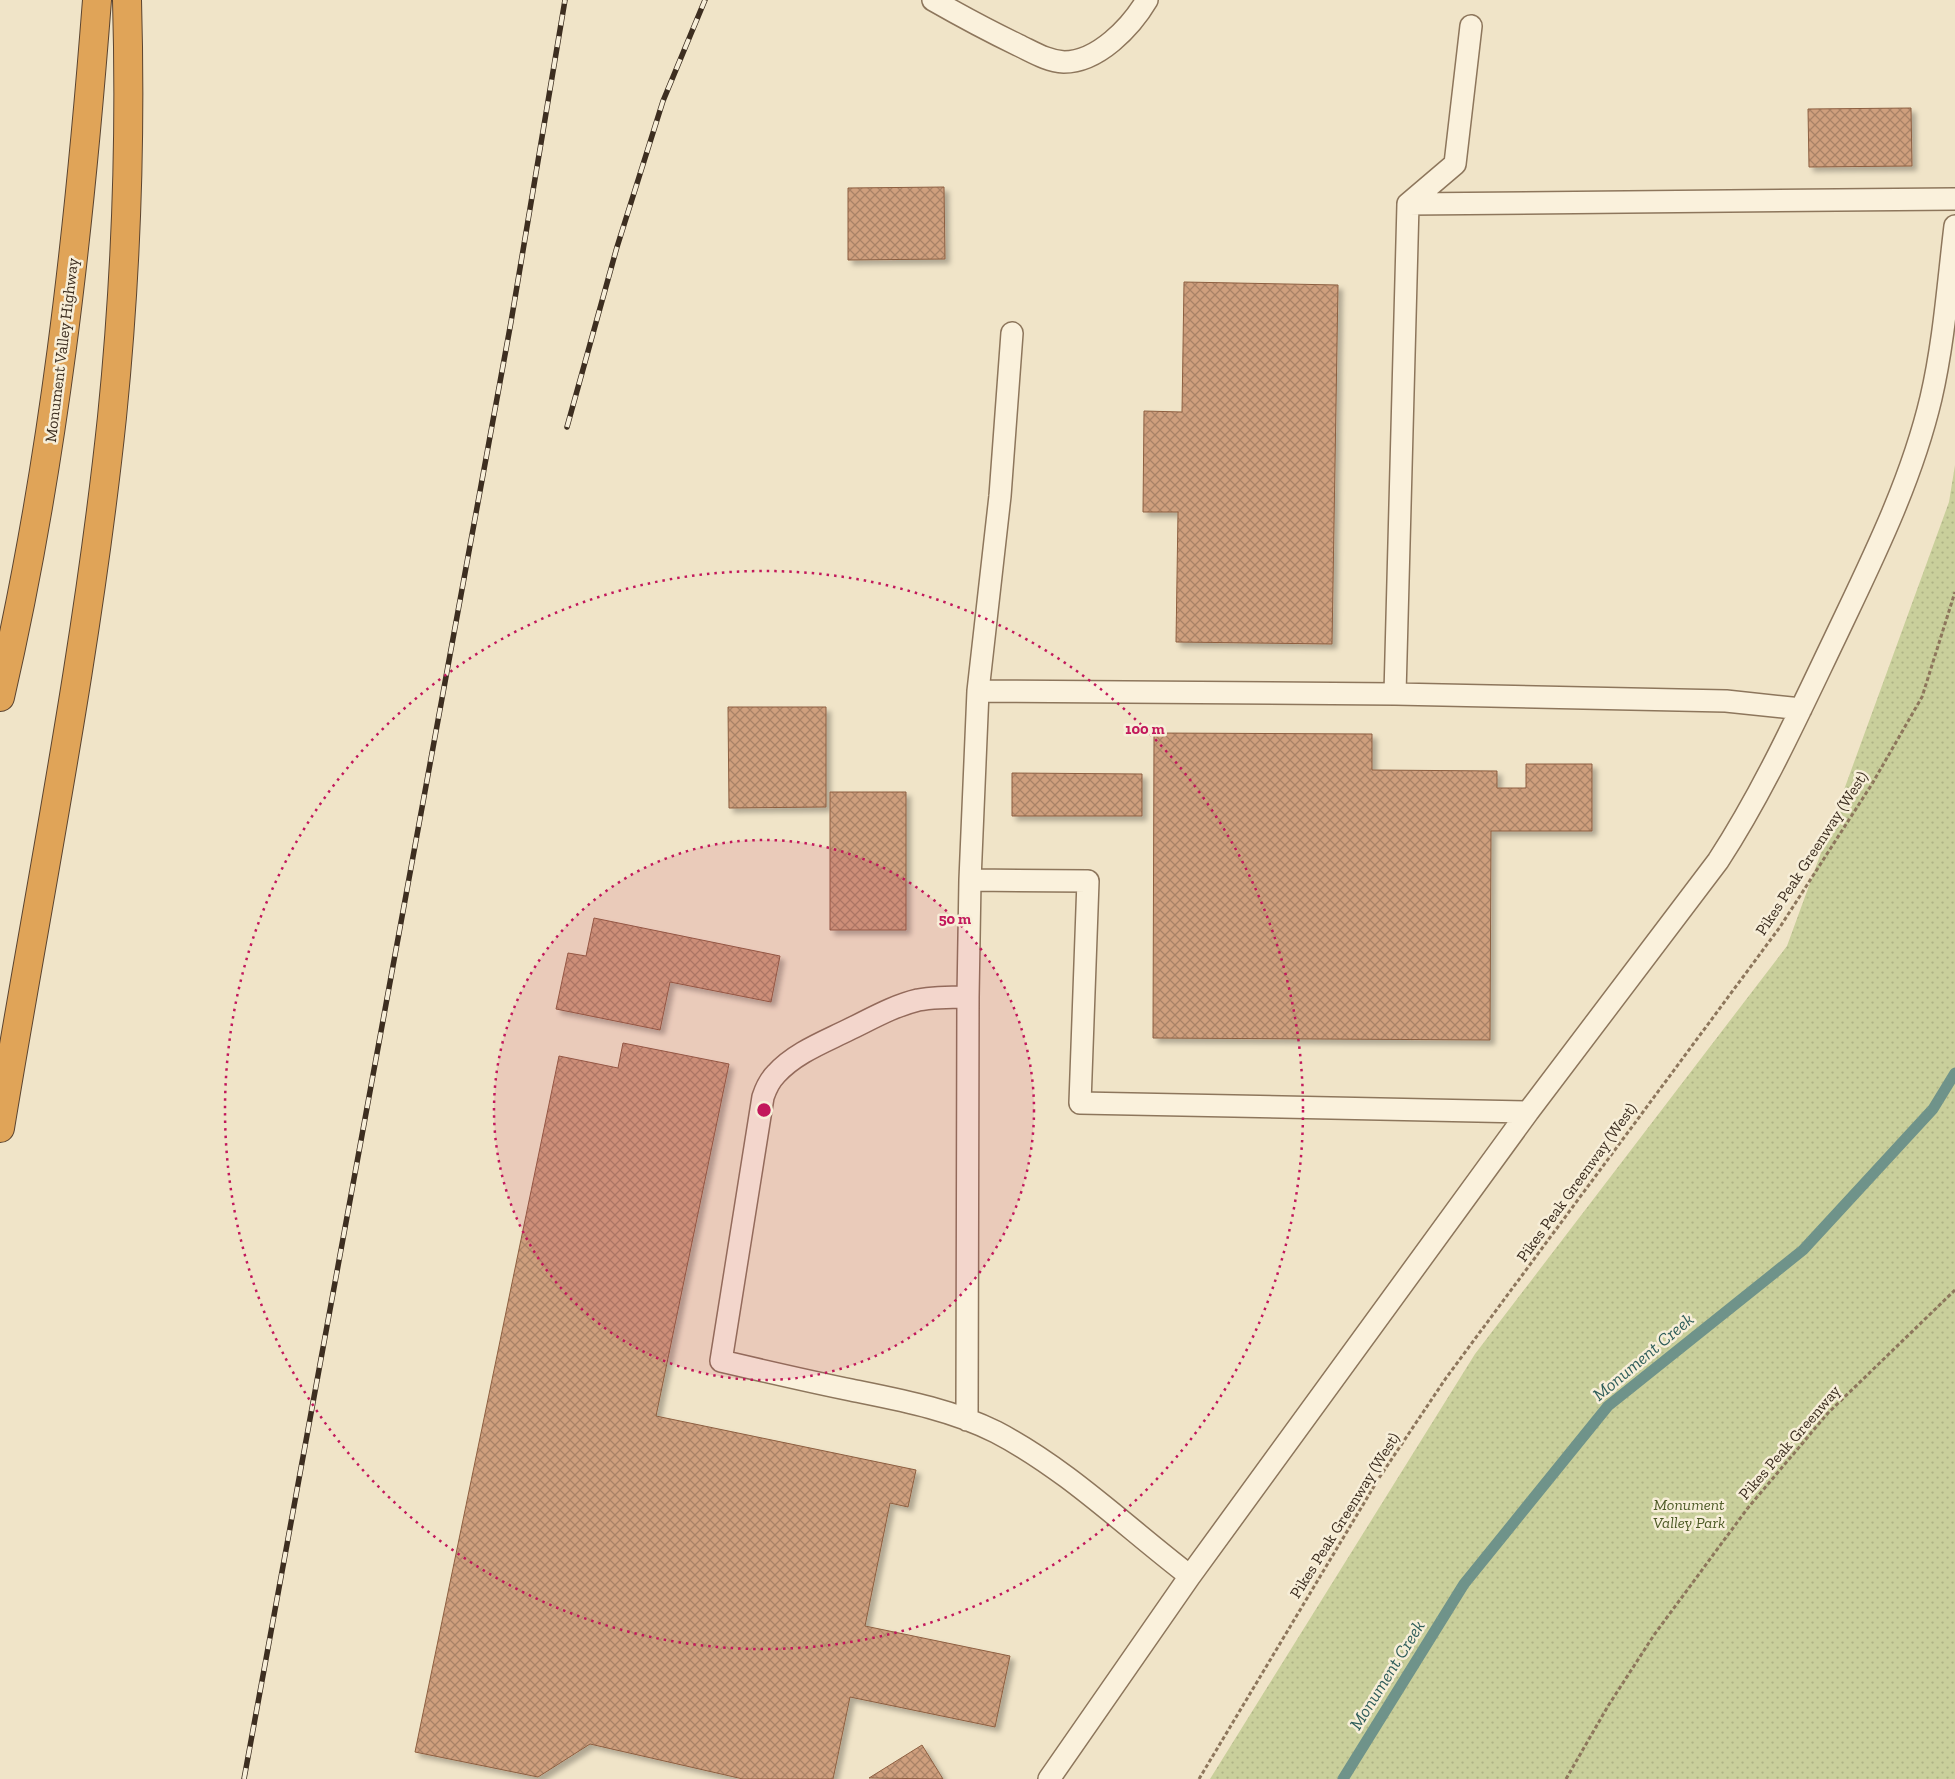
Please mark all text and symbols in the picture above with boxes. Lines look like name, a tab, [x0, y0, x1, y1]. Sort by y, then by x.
street label: Monument Valley Highway	[41, 256, 82, 443]
text: 100 m	[1125, 720, 1165, 738]
street label: Pikes Peak Greenway (West)	[1751, 768, 1872, 939]
text: 50 m	[939, 910, 971, 928]
street label: Pikes Peak Greenway (West)	[1512, 1099, 1640, 1265]
centre of rings	[755, 1101, 773, 1119]
water label: Monument Creek	[1588, 1308, 1698, 1406]
street label: Pikes Peak Greenway	[1735, 1381, 1845, 1503]
street label: Pikes Peak Greenway (West)	[1286, 1429, 1403, 1602]
park label: Monument Valley Park	[1653, 1495, 1725, 1532]
water label: Monument Creek	[1344, 1616, 1430, 1734]

